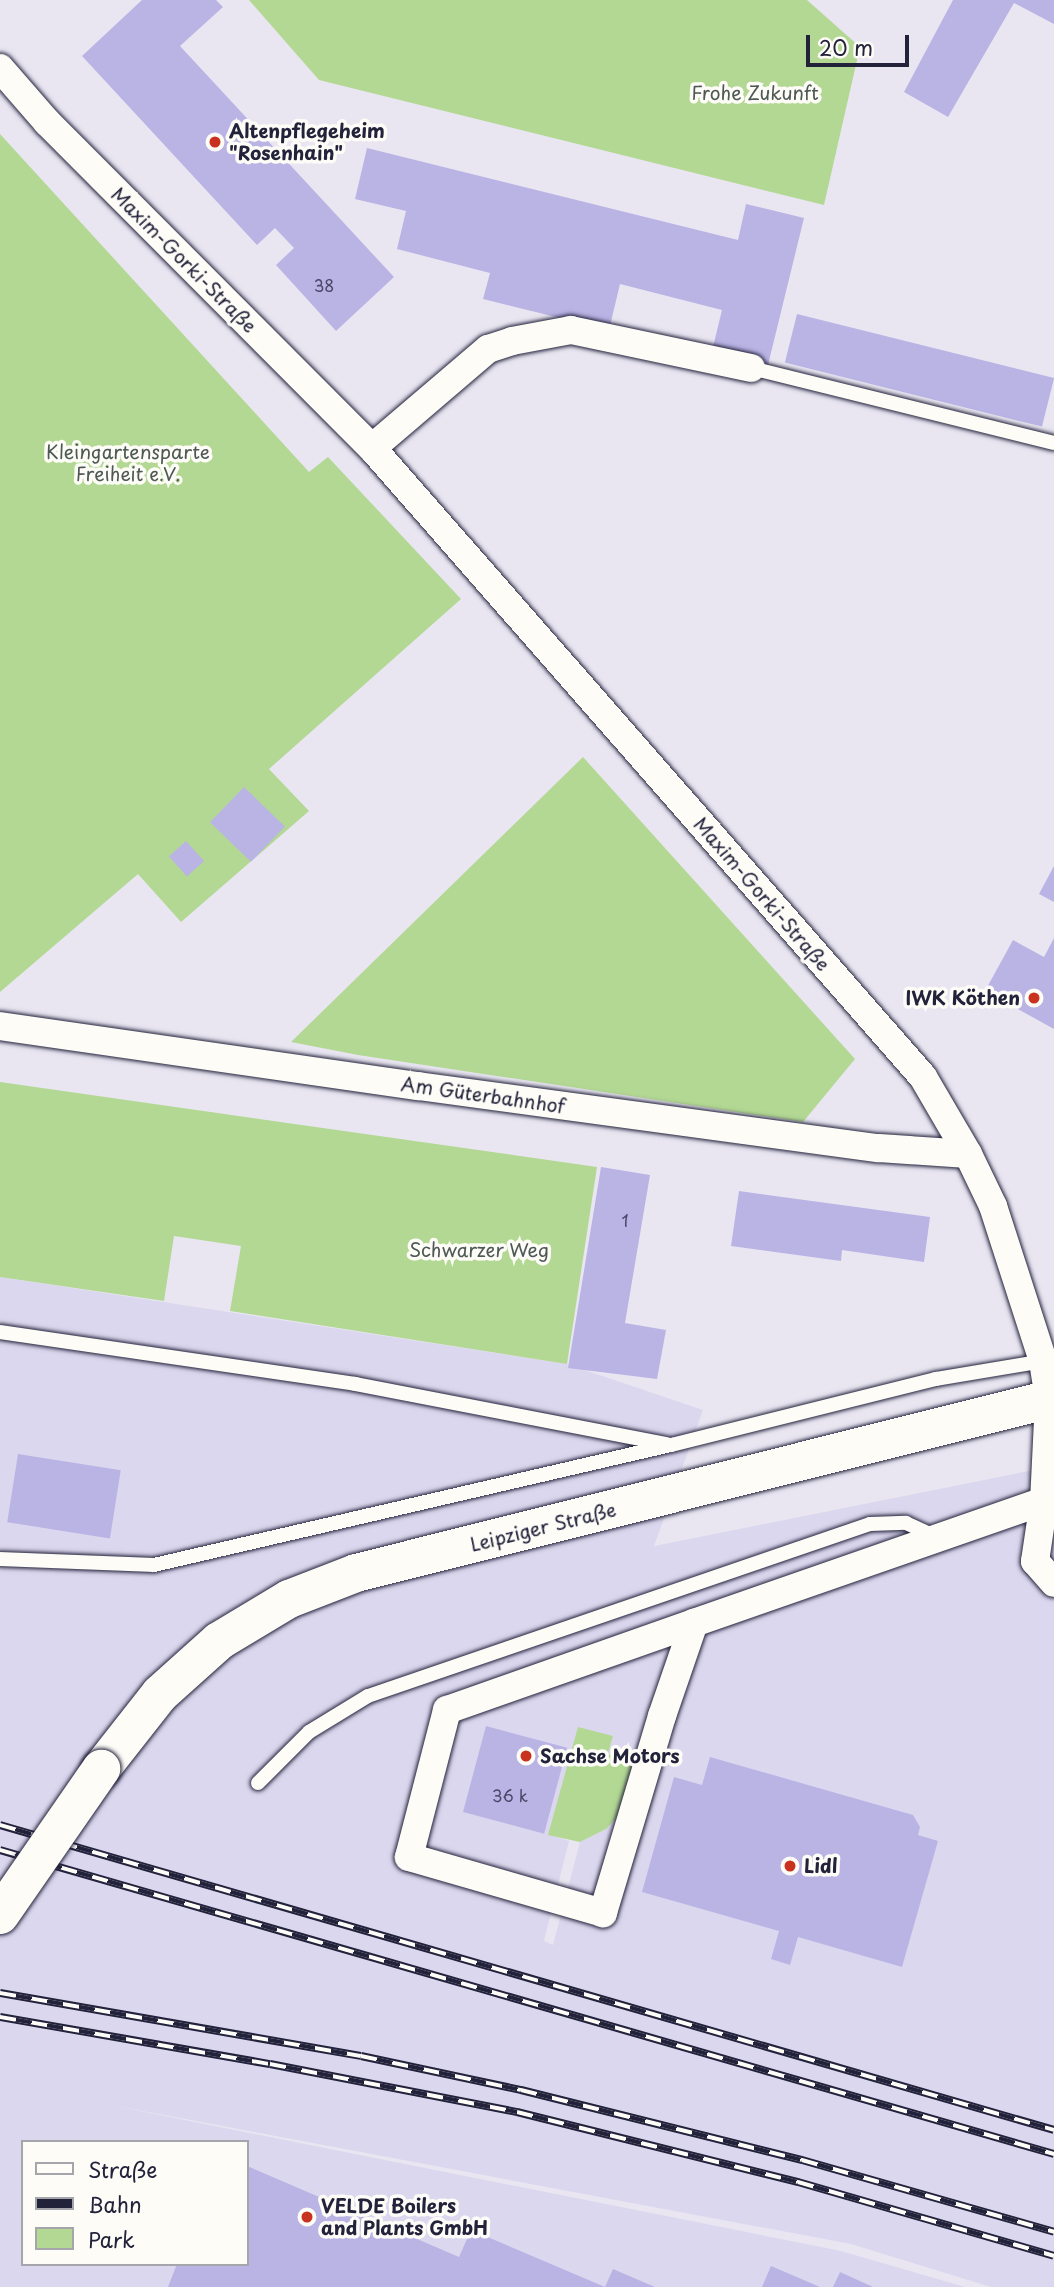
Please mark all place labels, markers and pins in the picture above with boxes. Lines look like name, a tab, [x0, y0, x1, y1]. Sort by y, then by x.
place label: Altenpflegeheim "Rosenhain"	[229, 120, 385, 164]
marker: Altenpflegeheim "Rosenhain"	[207, 134, 223, 150]
place label: IWK Köthen	[905, 987, 1020, 1009]
marker: IWK Köthen	[1026, 990, 1042, 1006]
place label: Sachse Motors	[540, 1745, 680, 1767]
marker: Sachse Motors	[518, 1748, 534, 1764]
place label: Lidl	[804, 1855, 838, 1877]
marker: Lidl	[782, 1858, 798, 1874]
place label: VELDE Boilers and Plants GmbH	[321, 2195, 489, 2239]
marker: VELDE Boilers and Plants GmbH	[299, 2209, 315, 2225]

